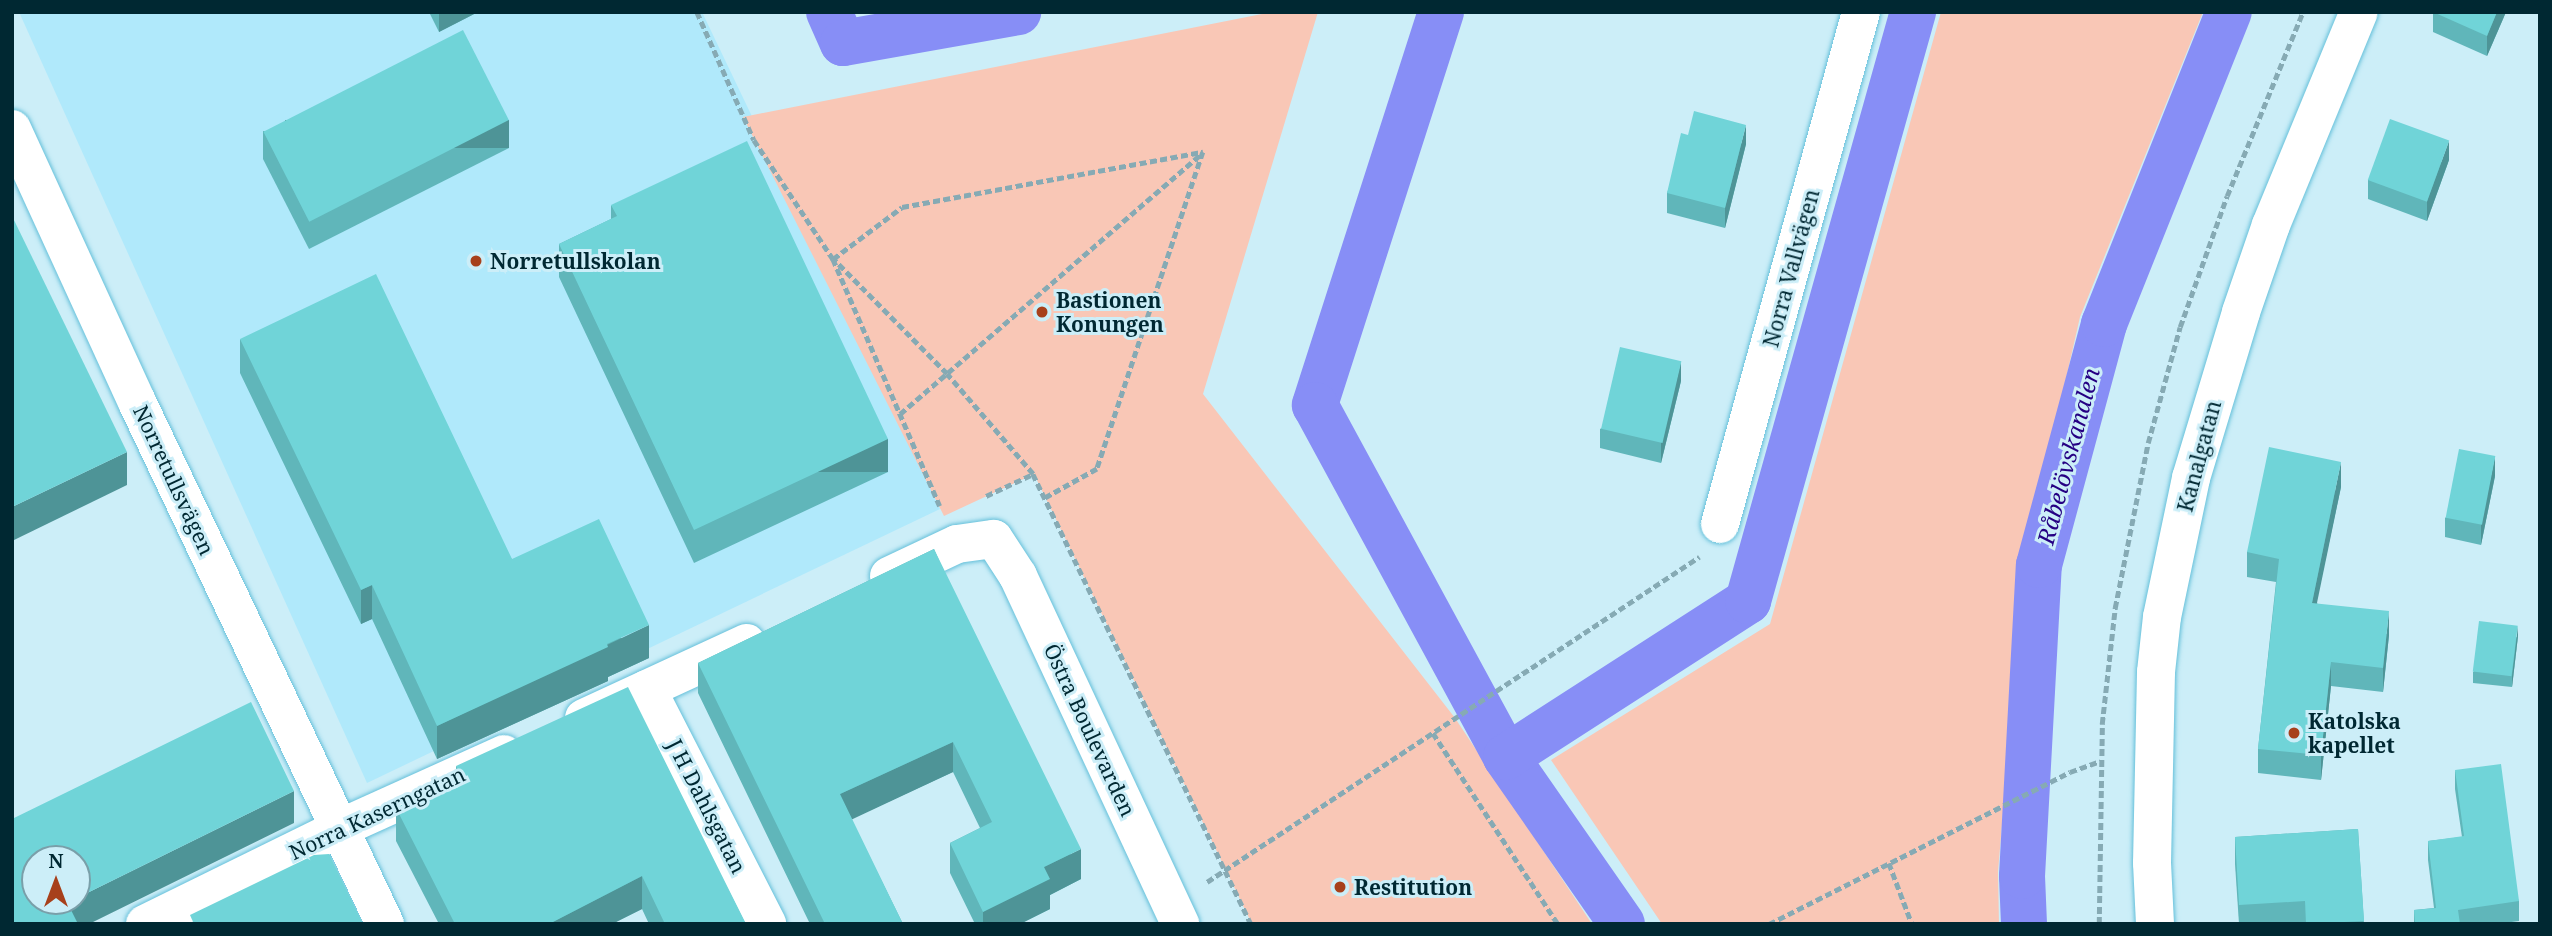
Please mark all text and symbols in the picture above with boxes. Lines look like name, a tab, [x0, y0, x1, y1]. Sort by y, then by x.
street label: Norra Vallvägen	[1758, 186, 1824, 350]
place label: Norretullskolan	[490, 248, 661, 274]
marker: Norretullskolan	[468, 253, 484, 269]
place label: Bastionen Konungen	[1056, 287, 1164, 337]
marker: Bastionen Konungen	[1034, 304, 1050, 320]
water label: Råbelövskanalen	[2031, 365, 2105, 547]
street label: Kanalgatan	[2172, 398, 2226, 514]
street label: Norretullsvägen	[128, 401, 220, 559]
street label: Östra Boulevarden	[1039, 640, 1141, 820]
place label: Katolska kapellet	[2308, 708, 2401, 758]
marker: Katolska kapellet	[2286, 725, 2302, 741]
street label: J H Dahlsgatan	[662, 735, 752, 877]
street label: Norra Kaserngatan	[285, 761, 469, 865]
north arrow	[21, 845, 91, 915]
text: N	[49, 848, 63, 874]
place label: Restitution	[1354, 874, 1472, 900]
marker: Restitution	[1332, 879, 1348, 895]

